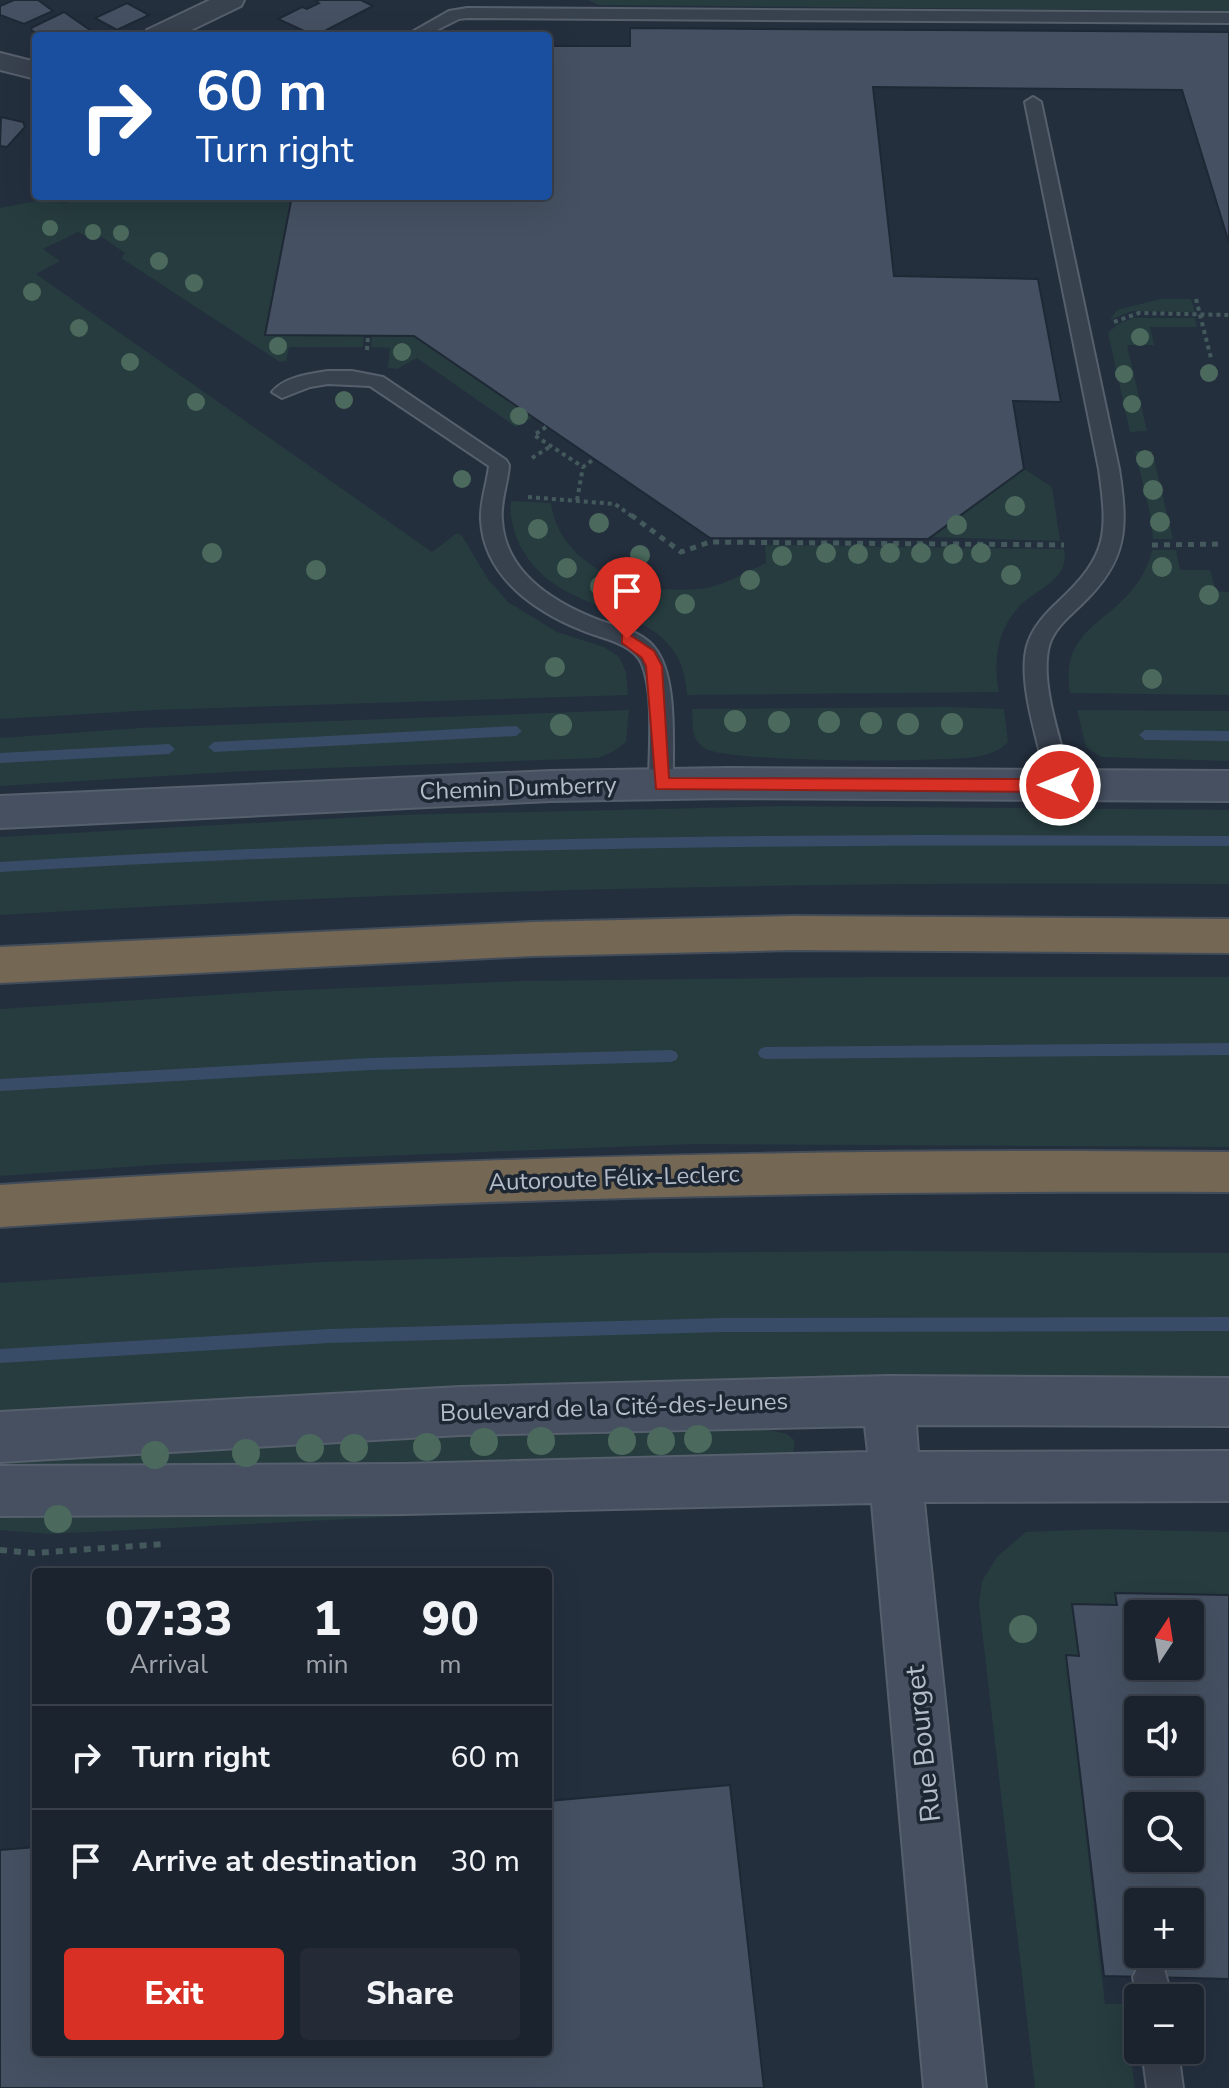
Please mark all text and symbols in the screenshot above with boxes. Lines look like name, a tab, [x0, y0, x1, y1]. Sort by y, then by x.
text: 60 m	[196, 53, 327, 130]
icon: right	[64, 64, 168, 168]
text: Turn right	[196, 126, 353, 175]
pin	[593, 557, 661, 639]
icon: arrive	[605, 569, 649, 613]
position arrow	[1018, 743, 1102, 827]
street label: Chemin Dumberry	[419, 769, 618, 807]
street label: Autoroute Félix-Leclerc	[488, 1158, 740, 1198]
street label: Boulevard de la Cité-des-Jeunes	[439, 1385, 789, 1429]
text: 07:33	[105, 1586, 233, 1652]
text: 1	[313, 1586, 341, 1652]
text: 90	[421, 1586, 479, 1652]
north arrow	[1124, 1600, 1204, 1680]
map controls	[1124, 1600, 1204, 2064]
text: Arrival	[130, 1647, 208, 1682]
text: min	[306, 1647, 349, 1682]
text: m	[439, 1647, 461, 1682]
street label: Rue Bourget	[896, 1663, 950, 1824]
button: sound	[1124, 1696, 1204, 1776]
icon: right	[64, 1735, 108, 1779]
text: Turn right	[132, 1737, 270, 1778]
text: 60 m	[451, 1737, 520, 1778]
button: search	[1124, 1792, 1204, 1872]
icon: arrive	[64, 1839, 108, 1883]
text: Arrive at destination	[132, 1841, 417, 1882]
text: 30 m	[451, 1841, 520, 1882]
button: +	[1124, 1888, 1204, 1968]
button: Exit	[64, 1948, 284, 2040]
button: Share	[300, 1948, 520, 2040]
button: −	[1124, 1984, 1204, 2064]

